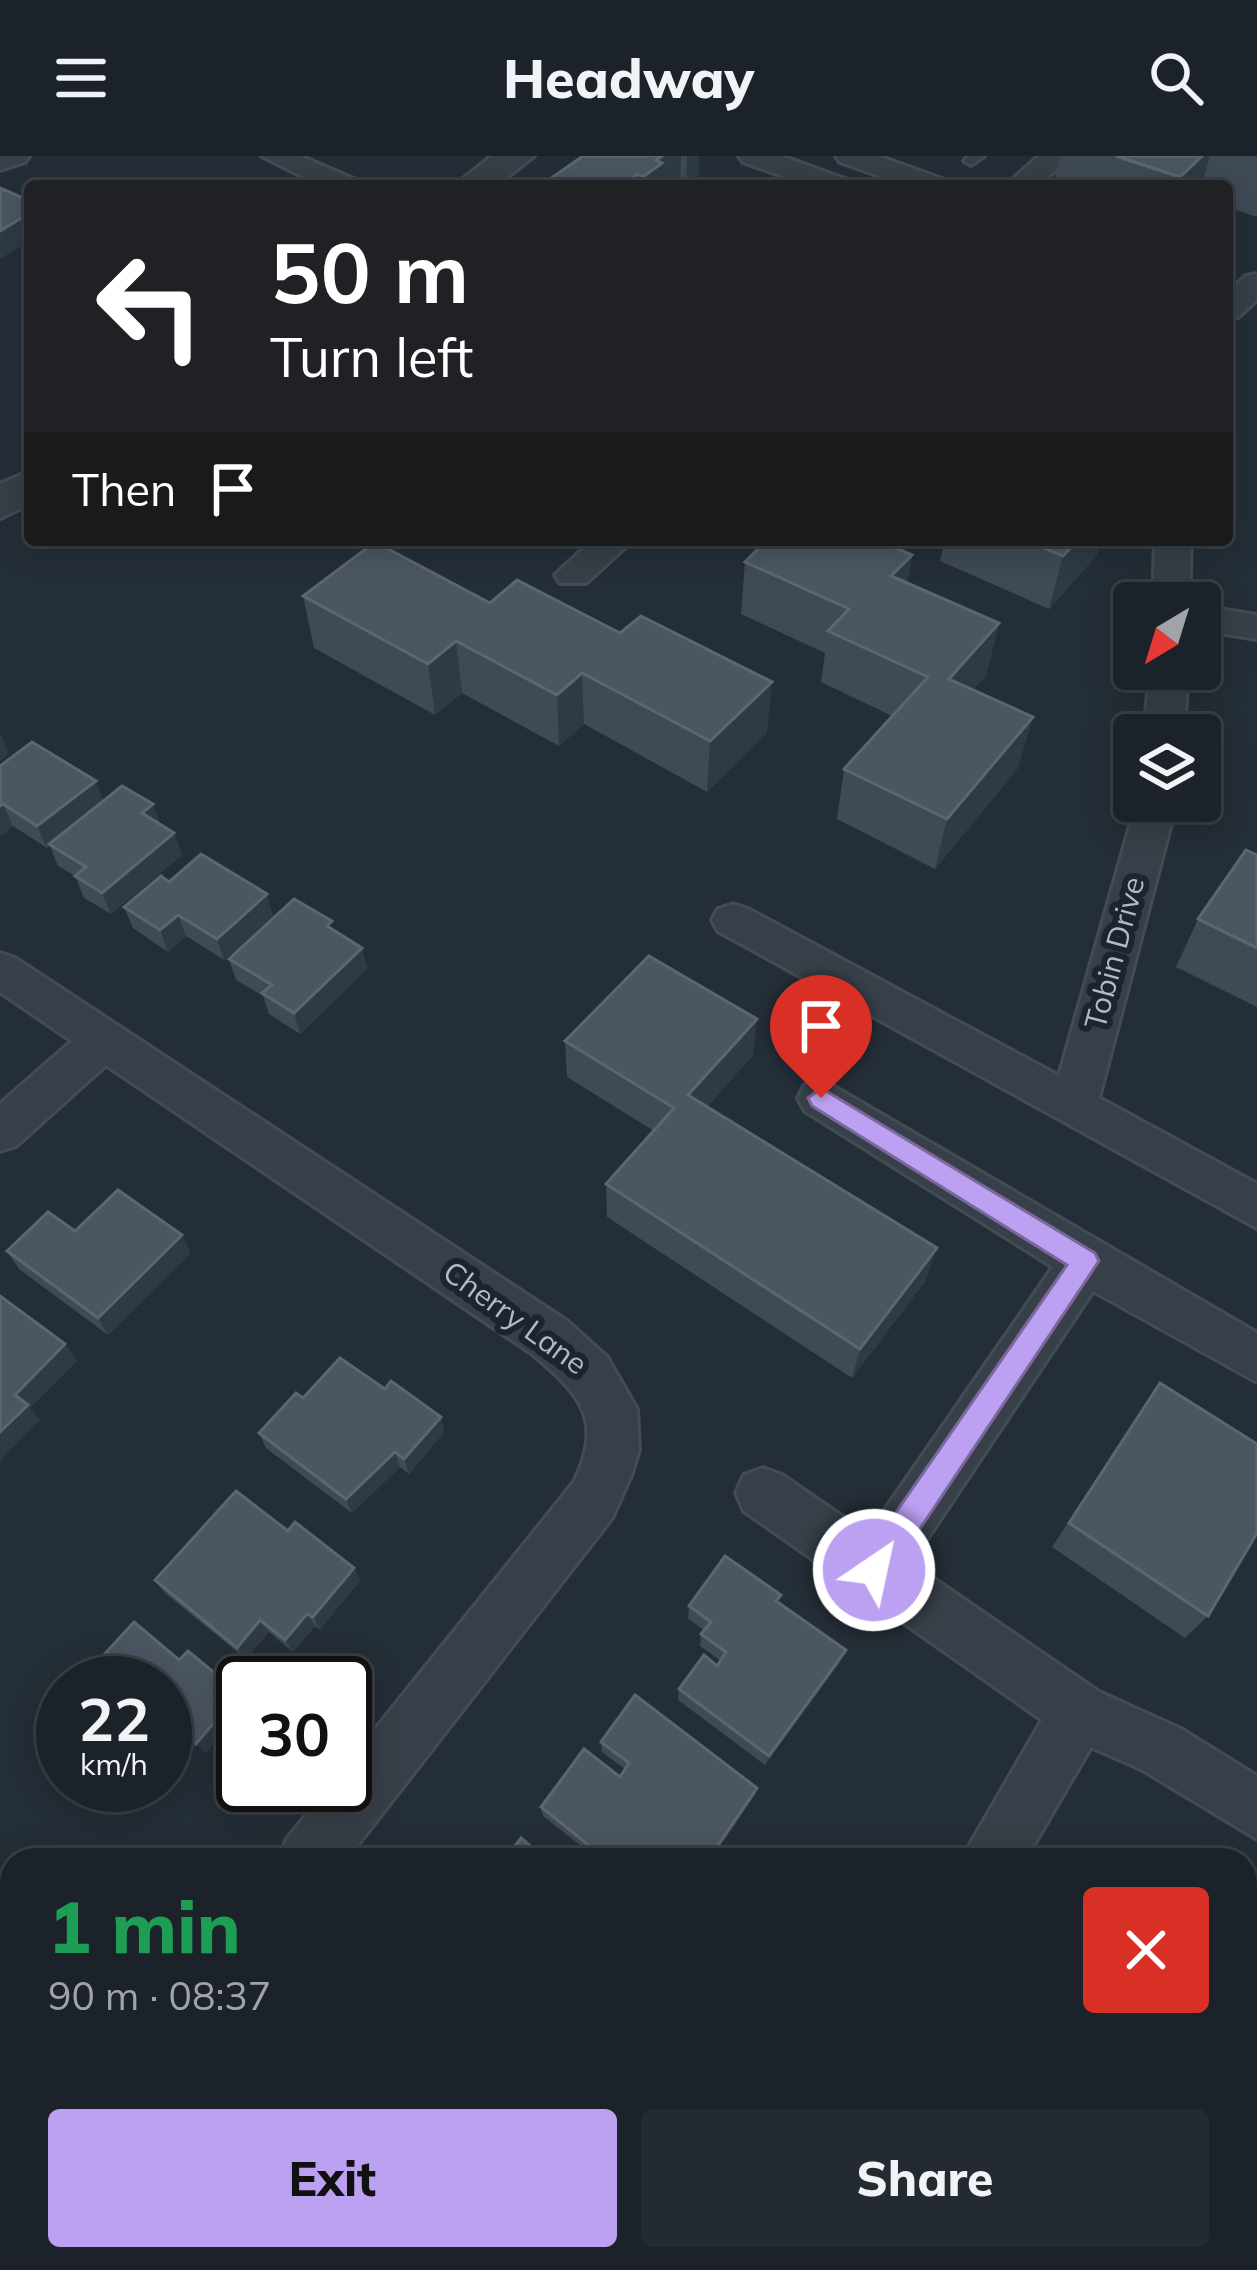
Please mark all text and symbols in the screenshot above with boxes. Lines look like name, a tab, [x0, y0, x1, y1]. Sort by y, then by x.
text: Headway	[503, 44, 754, 112]
icon: menu	[48, 45, 114, 111]
icon: search	[1143, 45, 1209, 111]
text: 50 m	[270, 219, 469, 324]
icon: left	[72, 228, 228, 384]
text: Turn left	[270, 323, 473, 391]
icon: arrive	[200, 456, 266, 522]
text: Then	[72, 461, 176, 517]
north arrow	[1113, 582, 1221, 690]
map controls	[1113, 582, 1221, 822]
button: layers	[1113, 714, 1221, 822]
street label: Tobin Drive	[1075, 872, 1153, 1033]
pin	[770, 975, 872, 1098]
icon: arrive	[788, 993, 854, 1059]
street label: Cherry Lane	[436, 1252, 595, 1382]
position arrow	[811, 1507, 937, 1633]
speed limit sign: 30	[216, 1656, 372, 1812]
text: 22	[78, 1681, 150, 1756]
text: km/h	[80, 1745, 148, 1783]
text: 1 min	[48, 1881, 241, 1971]
button: close	[1083, 1887, 1209, 2013]
text: 90 m · 08:37	[48, 1971, 271, 2020]
button: Exit	[48, 2109, 617, 2247]
button: Share	[641, 2109, 1209, 2247]

